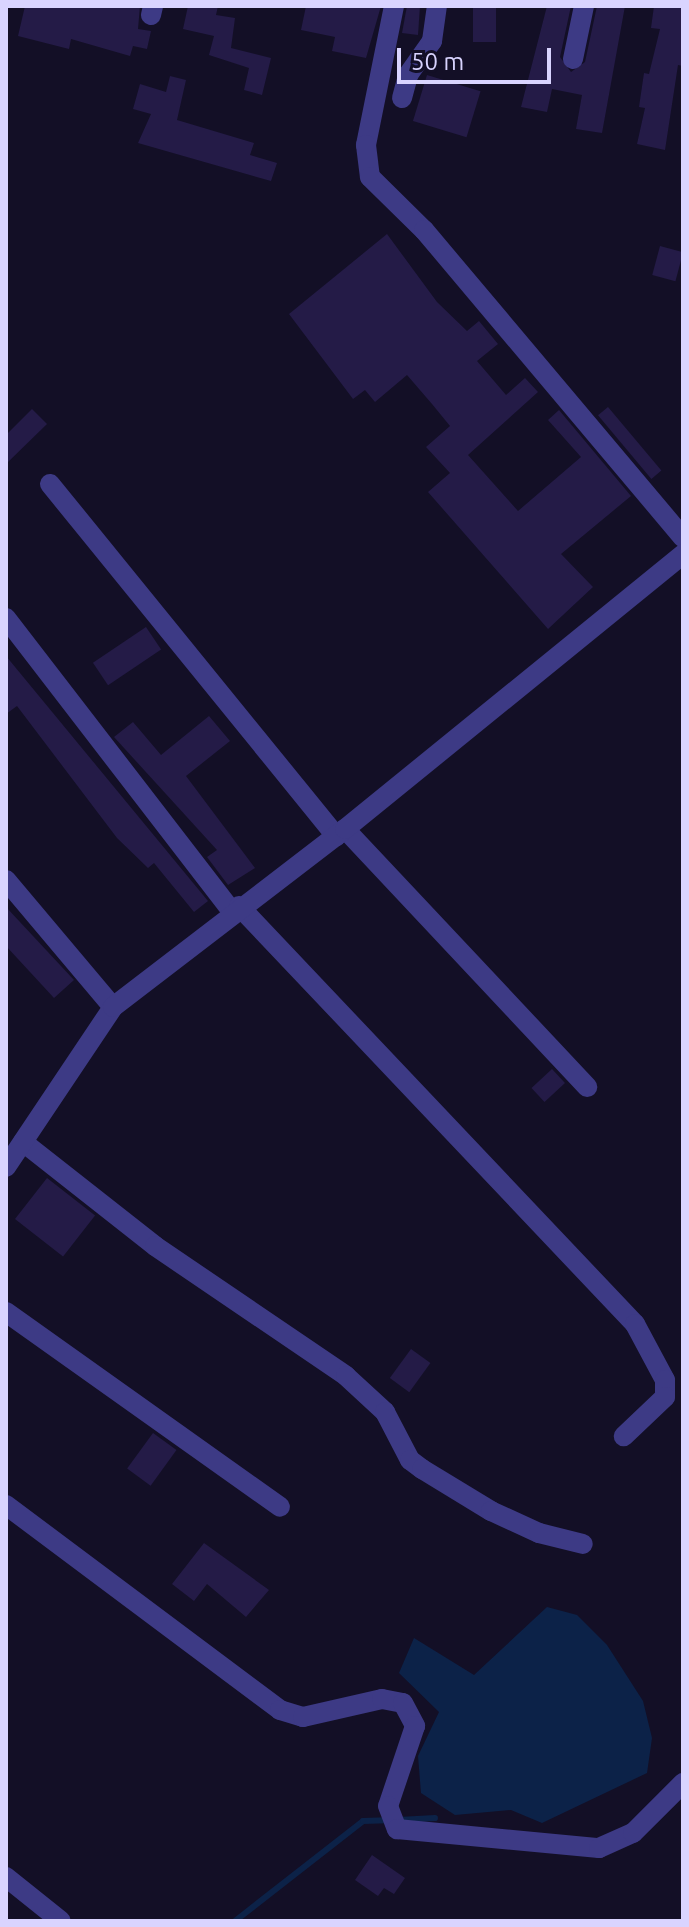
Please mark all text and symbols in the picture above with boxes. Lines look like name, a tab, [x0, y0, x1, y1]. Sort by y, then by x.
scale bar	[401, 32, 555, 82]
text: 50 m	[411, 48, 464, 75]

